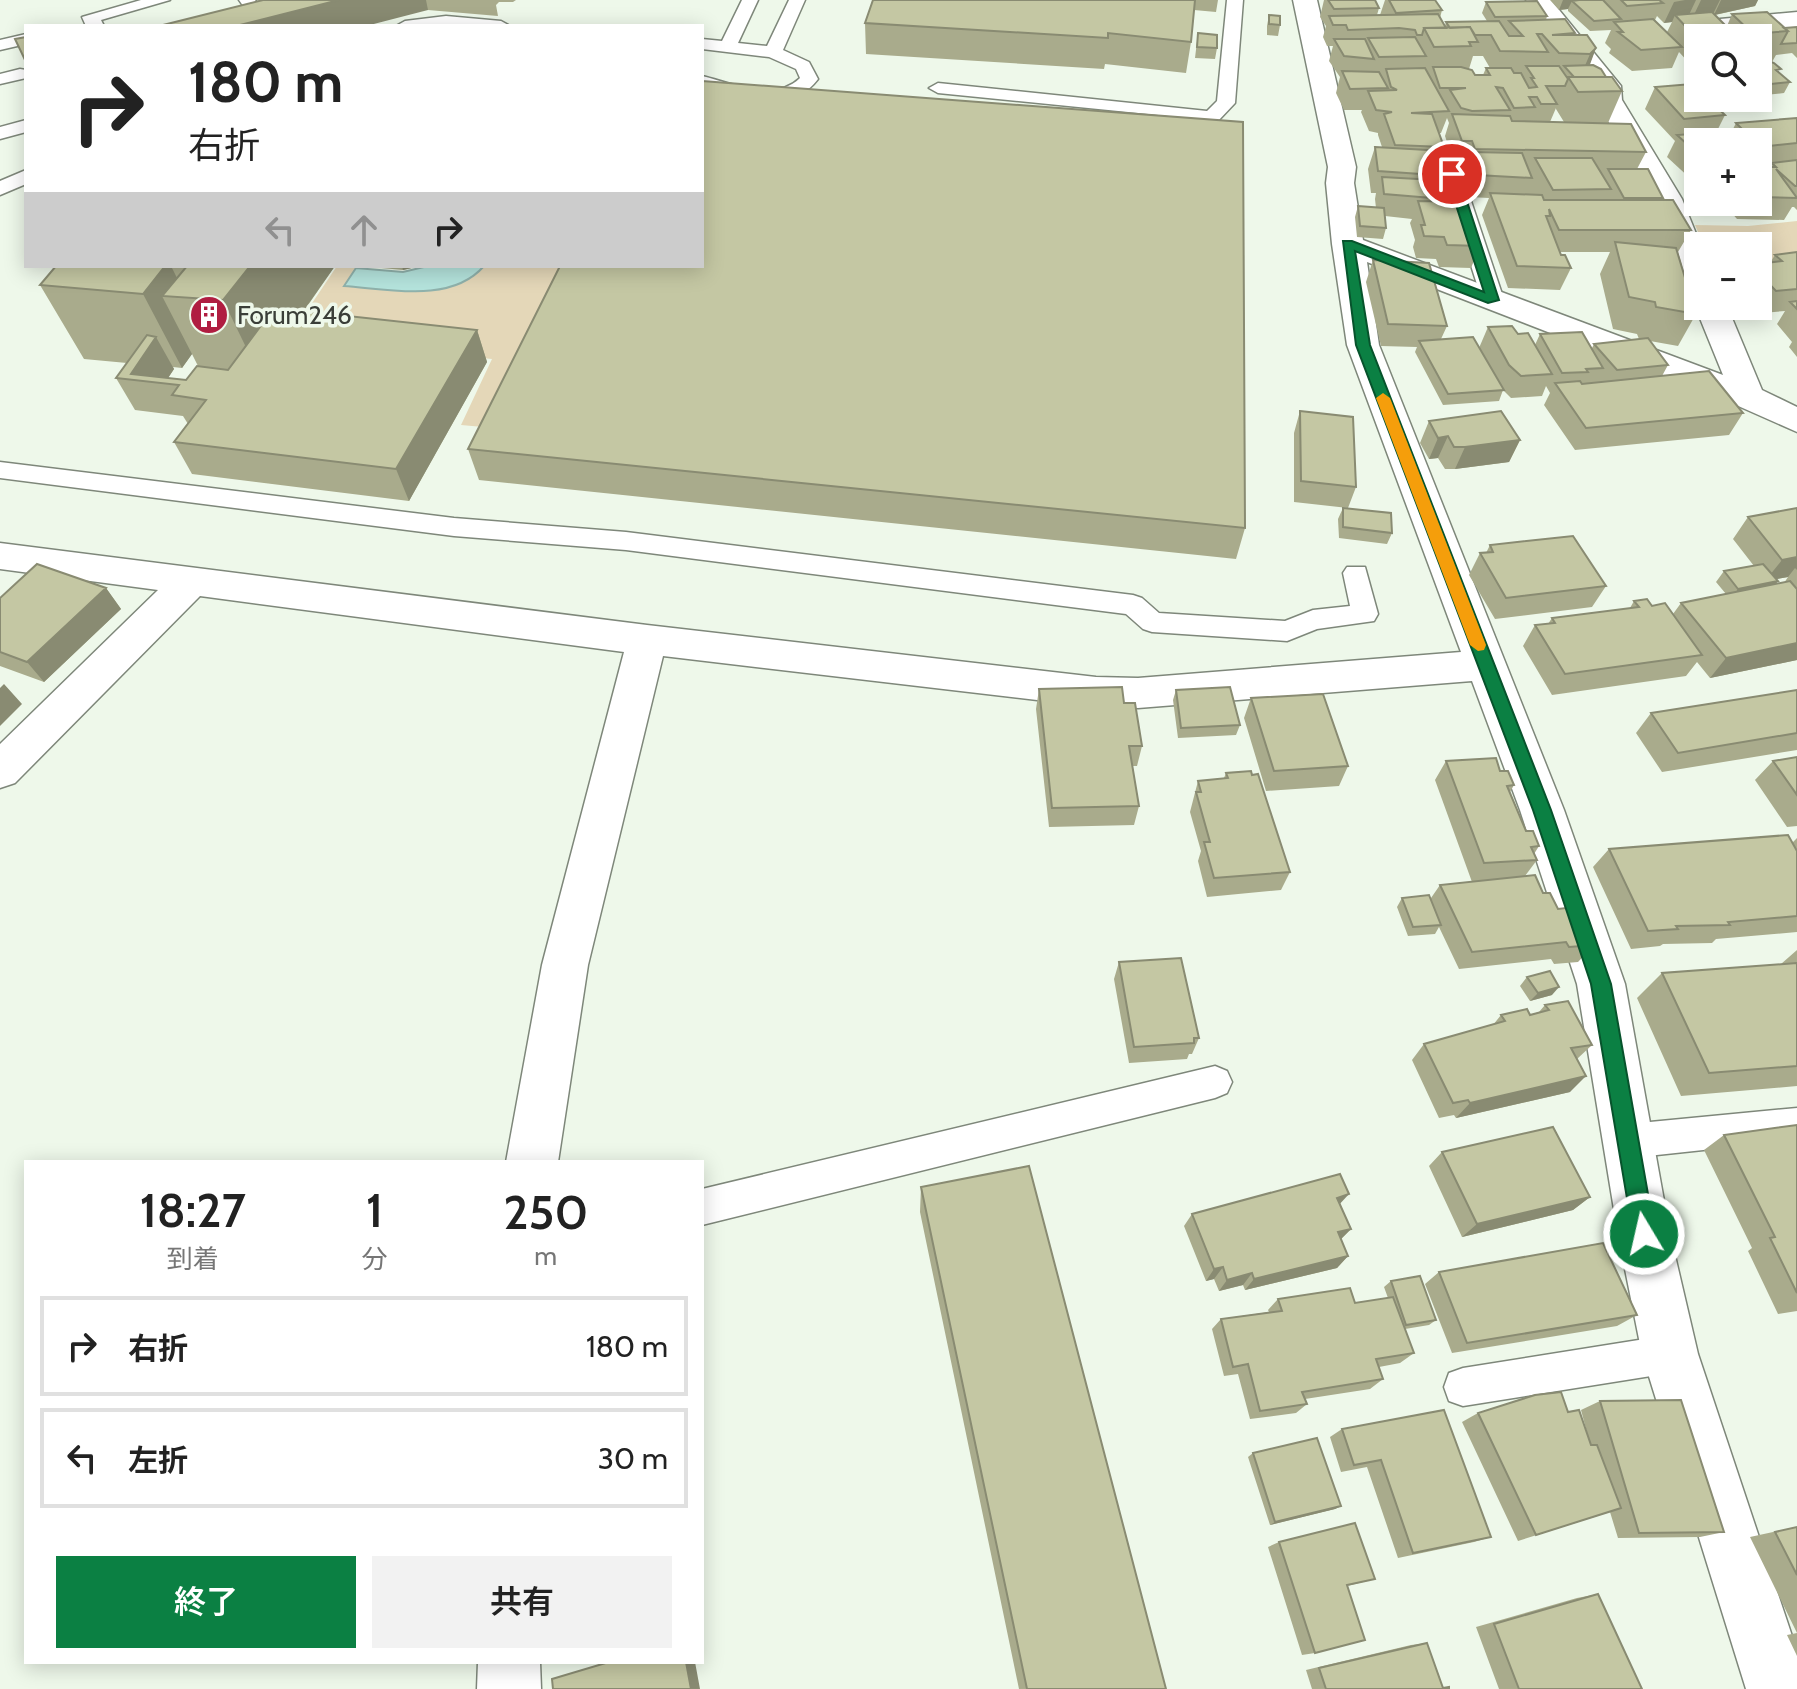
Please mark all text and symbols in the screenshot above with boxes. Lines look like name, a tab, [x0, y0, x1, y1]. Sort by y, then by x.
map controls	[1684, 24, 1772, 320]
button: search	[1684, 24, 1772, 112]
text: 180 m	[188, 48, 343, 116]
icon: right	[56, 56, 160, 160]
text: 右折	[188, 123, 260, 167]
button: +	[1684, 128, 1772, 216]
pin	[1418, 140, 1486, 208]
icon: arrive	[1430, 152, 1474, 196]
icon: left	[258, 208, 302, 252]
icon: ahead	[342, 208, 386, 252]
icon: right	[426, 208, 470, 252]
button: −	[1684, 232, 1772, 320]
building icon: Forum246	[188, 294, 230, 336]
place label: Forum246	[237, 299, 352, 331]
text: 18:27	[140, 1181, 246, 1239]
text: 1	[366, 1181, 383, 1239]
text: 250	[503, 1183, 588, 1241]
position arrow	[1602, 1192, 1686, 1276]
text: m	[534, 1240, 557, 1272]
text: 到着	[167, 1243, 219, 1275]
text: 分	[362, 1243, 388, 1275]
icon: right	[60, 1324, 104, 1368]
text: 180 m	[586, 1328, 668, 1365]
text: 右折	[128, 1330, 188, 1367]
icon: left	[60, 1436, 104, 1480]
text: 30 m	[598, 1440, 668, 1477]
text: 左折	[128, 1442, 188, 1479]
button: 終了	[56, 1556, 356, 1648]
button: 共有	[372, 1556, 672, 1648]

